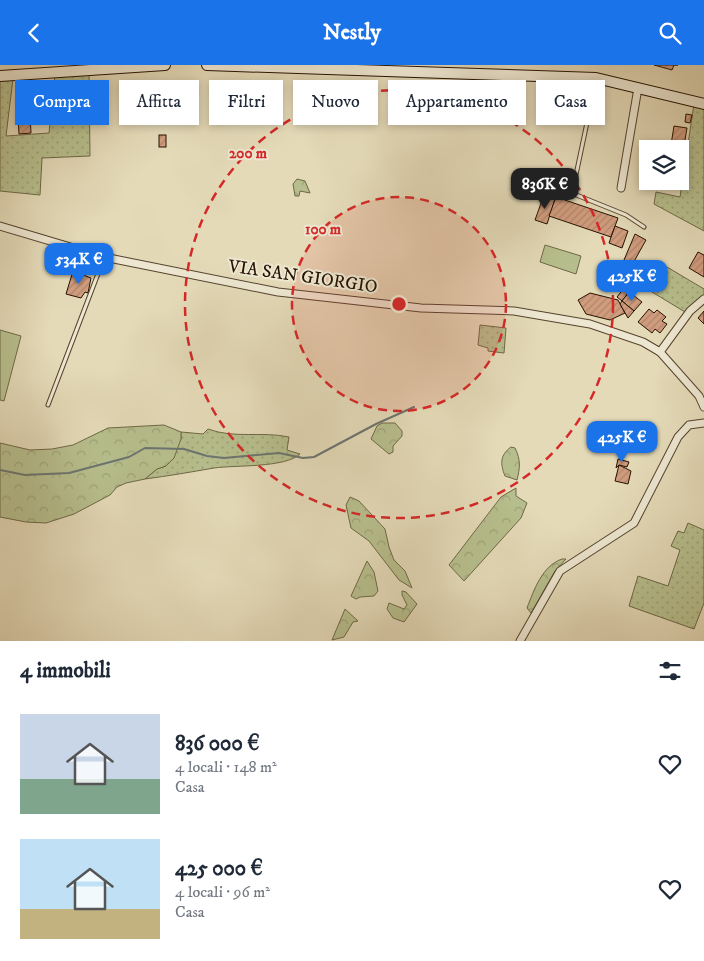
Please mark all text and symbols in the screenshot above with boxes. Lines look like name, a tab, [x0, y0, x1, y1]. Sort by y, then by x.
icon: back	[20, 19, 48, 47]
text: Nestly	[323, 19, 381, 46]
icon: search	[656, 19, 684, 47]
chip: Compra	[15, 80, 109, 125]
chip: Affitta	[119, 80, 199, 125]
chip: Filtri	[209, 80, 283, 125]
chip: Nuovo	[293, 80, 378, 125]
chip: Appartamento	[388, 80, 526, 125]
chip: Casa	[536, 80, 605, 125]
map controls	[639, 140, 689, 190]
button: layers	[639, 140, 689, 190]
text: 200 m	[229, 144, 268, 163]
pin: 836K €	[504, 167, 586, 210]
text: 836K €	[522, 174, 568, 194]
text: 100 m	[305, 220, 342, 239]
pin: 534K €	[38, 243, 120, 285]
text: 534K €	[55, 249, 103, 269]
street label: VIA SAN GIORGIO	[226, 255, 379, 298]
pin: 425K €	[591, 259, 673, 302]
text: 425K €	[608, 266, 656, 286]
centre of rings	[390, 295, 408, 313]
pin: 425K €	[581, 421, 663, 463]
text: 425K €	[598, 427, 646, 447]
icon: filters	[656, 657, 684, 685]
text: 4 immobili	[20, 658, 111, 684]
text: 836 000 €	[175, 731, 259, 757]
icon: home	[60, 734, 120, 794]
icon: heart	[656, 750, 684, 778]
text: 4 locali · 148 m²	[175, 757, 277, 777]
text: Casa	[175, 777, 205, 797]
text: 425 000 €	[175, 856, 263, 882]
icon: home	[60, 859, 120, 919]
icon: heart	[656, 875, 684, 903]
text: 4 locali · 96 m²	[175, 882, 270, 902]
text: Casa	[175, 902, 205, 922]

